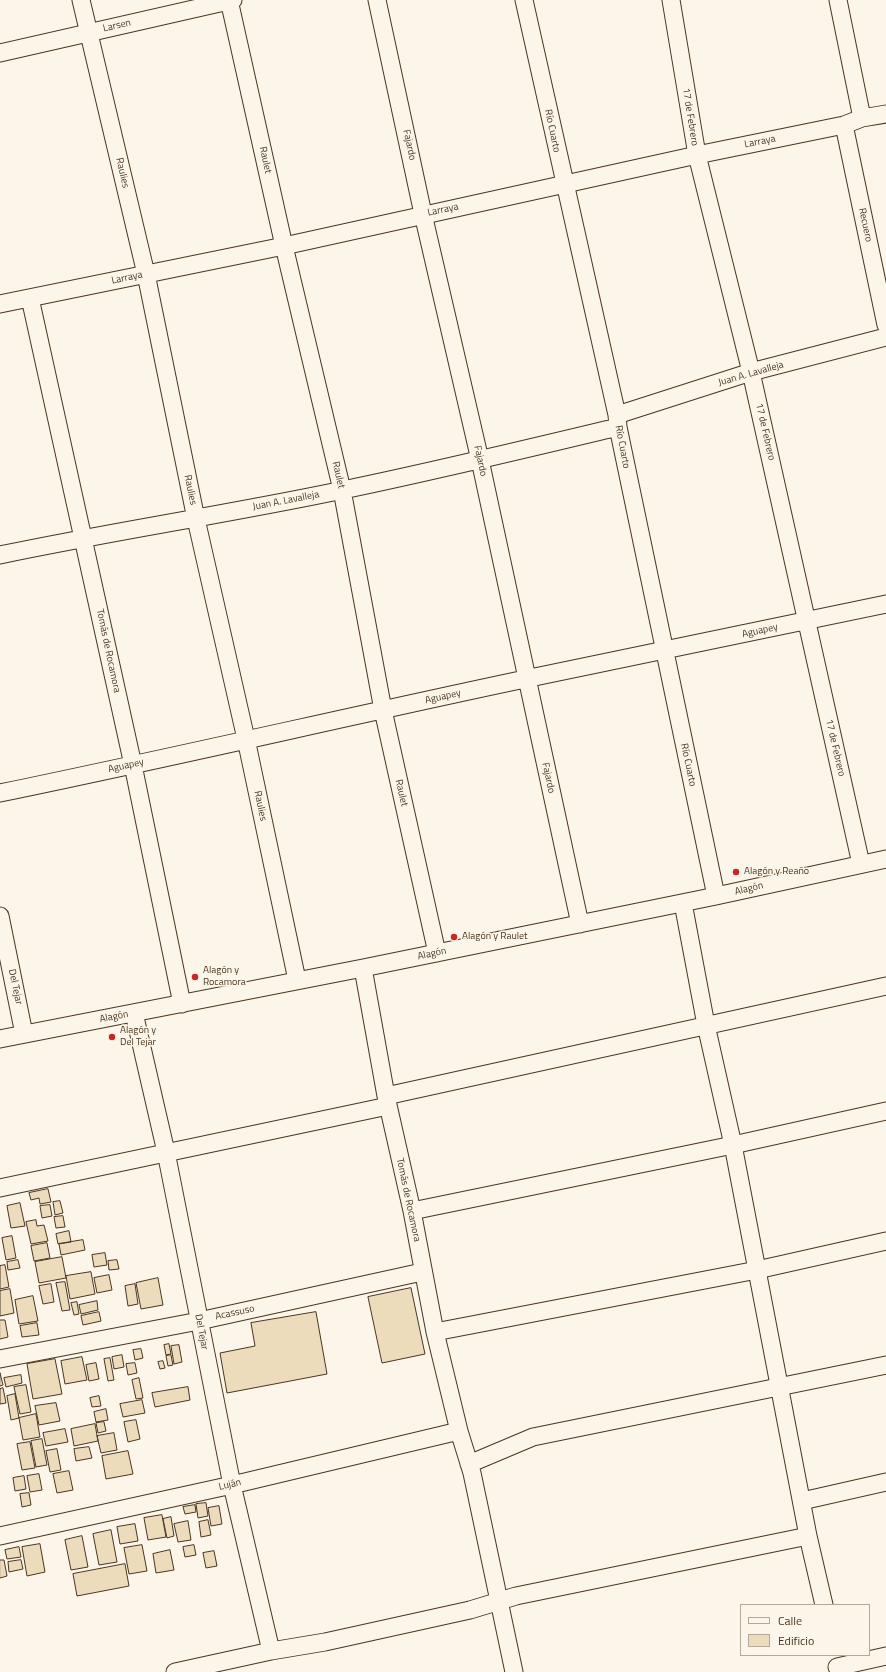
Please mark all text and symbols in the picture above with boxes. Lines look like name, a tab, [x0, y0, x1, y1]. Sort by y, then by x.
street label: Larsen	[102, 17, 132, 35]
street label: 17 de Febrero	[680, 87, 700, 147]
street label: Río Cuarto	[542, 108, 562, 154]
street label: Fajardo	[400, 129, 418, 161]
street label: Larraya	[743, 133, 777, 151]
street label: Raulet	[256, 145, 274, 175]
street label: Raulies	[113, 157, 131, 189]
street label: Larraya	[426, 201, 460, 219]
street label: Recuero	[856, 207, 874, 243]
street label: Larraya	[110, 269, 144, 287]
street label: Juan A. Lavalleja	[717, 359, 785, 389]
street label: 17 de Febrero	[753, 402, 777, 462]
street label: Río Cuarto	[612, 424, 632, 470]
street label: Fajardo	[471, 445, 489, 477]
street label: Raulet	[329, 460, 347, 490]
street label: Raulies	[181, 474, 199, 506]
street label: Juan A. Lavalleja	[252, 489, 320, 513]
street label: Tomás de Rocamora	[93, 608, 123, 694]
street label: Aguapey	[741, 621, 779, 641]
street label: Aguapey	[424, 687, 462, 707]
street label: 17 de Febrero	[823, 718, 847, 778]
street label: Río Cuarto	[678, 742, 698, 788]
street label: Aguapey	[107, 756, 145, 776]
street label: Fajardo	[539, 762, 557, 794]
street label: Raulet	[392, 778, 410, 808]
street label: Raulies	[251, 790, 269, 822]
place label: Alagón y Reaño	[744, 866, 809, 878]
marker: Alagón y Reaño	[731, 867, 741, 877]
street label: Alagón	[733, 880, 765, 898]
place label: Alagón y Raulet	[462, 931, 528, 943]
marker: Alagón y Raulet	[449, 932, 459, 942]
street label: Alagón	[417, 945, 447, 963]
place label: Alagón y Rocamora	[203, 965, 246, 988]
street label: Del Tejar	[5, 968, 25, 1006]
marker: Alagón y Rocamora	[190, 972, 200, 982]
street label: Alagón	[99, 1008, 129, 1026]
place label: Alagón y Del Tejar	[120, 1025, 156, 1048]
marker: Alagón y Del Tejar	[107, 1032, 117, 1042]
street label: Tomás de Rocamora	[393, 1157, 423, 1243]
street label: Acassuso	[214, 1303, 256, 1323]
street label: Del Tejar	[192, 1313, 210, 1351]
street label: Luján	[218, 1477, 242, 1493]
legend	[740, 1604, 870, 1656]
text: Calle	[778, 1611, 802, 1630]
text: Edificio	[778, 1631, 814, 1650]

